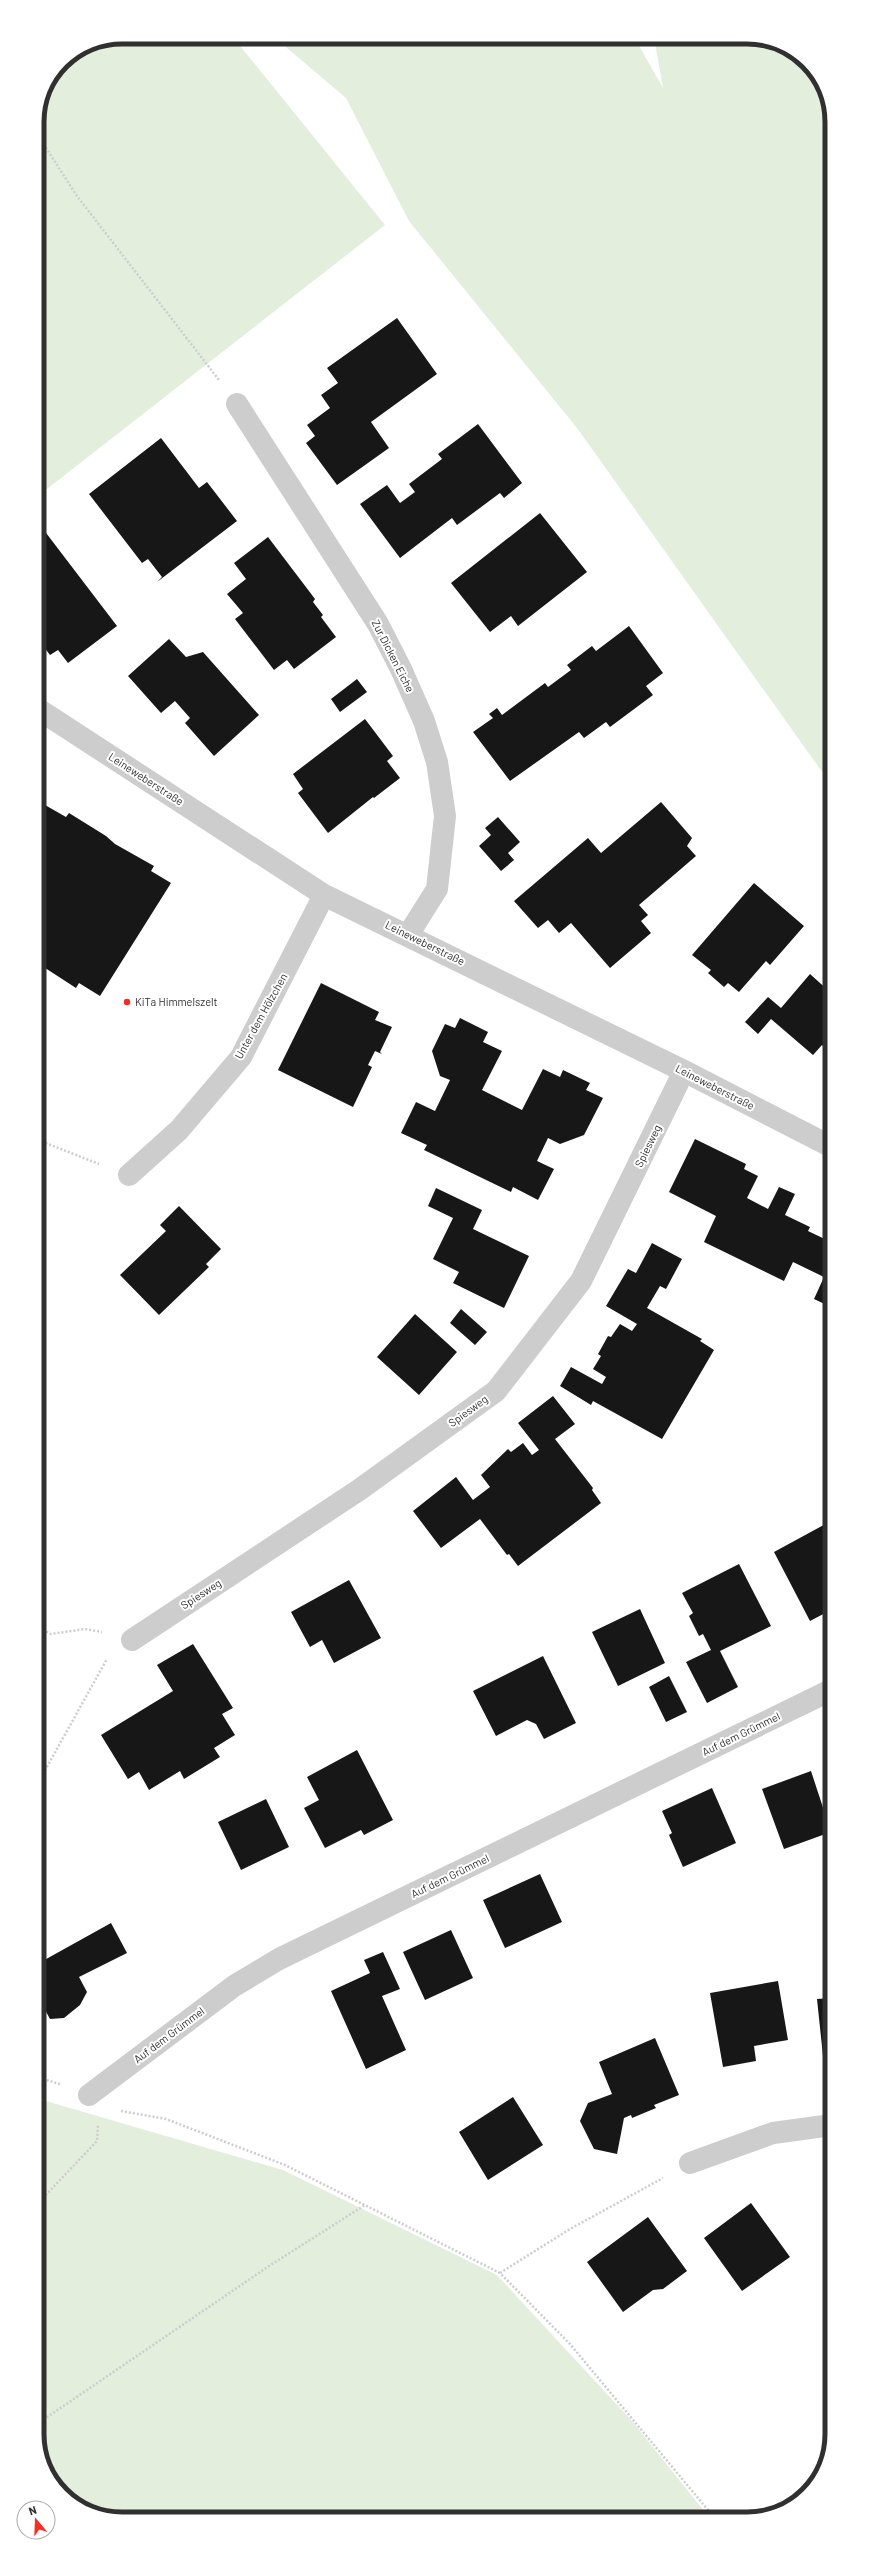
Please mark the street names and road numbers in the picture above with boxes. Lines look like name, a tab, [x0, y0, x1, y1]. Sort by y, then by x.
street label: Zur Dicken Eiche	[370, 617, 417, 694]
street label: Leineweberstraße	[106, 750, 186, 808]
street label: Leineweberstraße	[383, 918, 467, 967]
street label: Unter dem Hölzchen	[232, 971, 290, 1061]
street label: Leineweberstraße	[674, 1061, 757, 1112]
street label: Spiesweg	[632, 1122, 663, 1169]
street label: Spiesweg	[445, 1392, 490, 1429]
street label: Spiesweg	[178, 1576, 223, 1611]
street label: Auf dem Grümmel	[700, 1709, 782, 1758]
street label: Auf dem Grümmel	[409, 1851, 491, 1900]
street label: Auf dem Grümmel	[131, 2004, 207, 2065]

